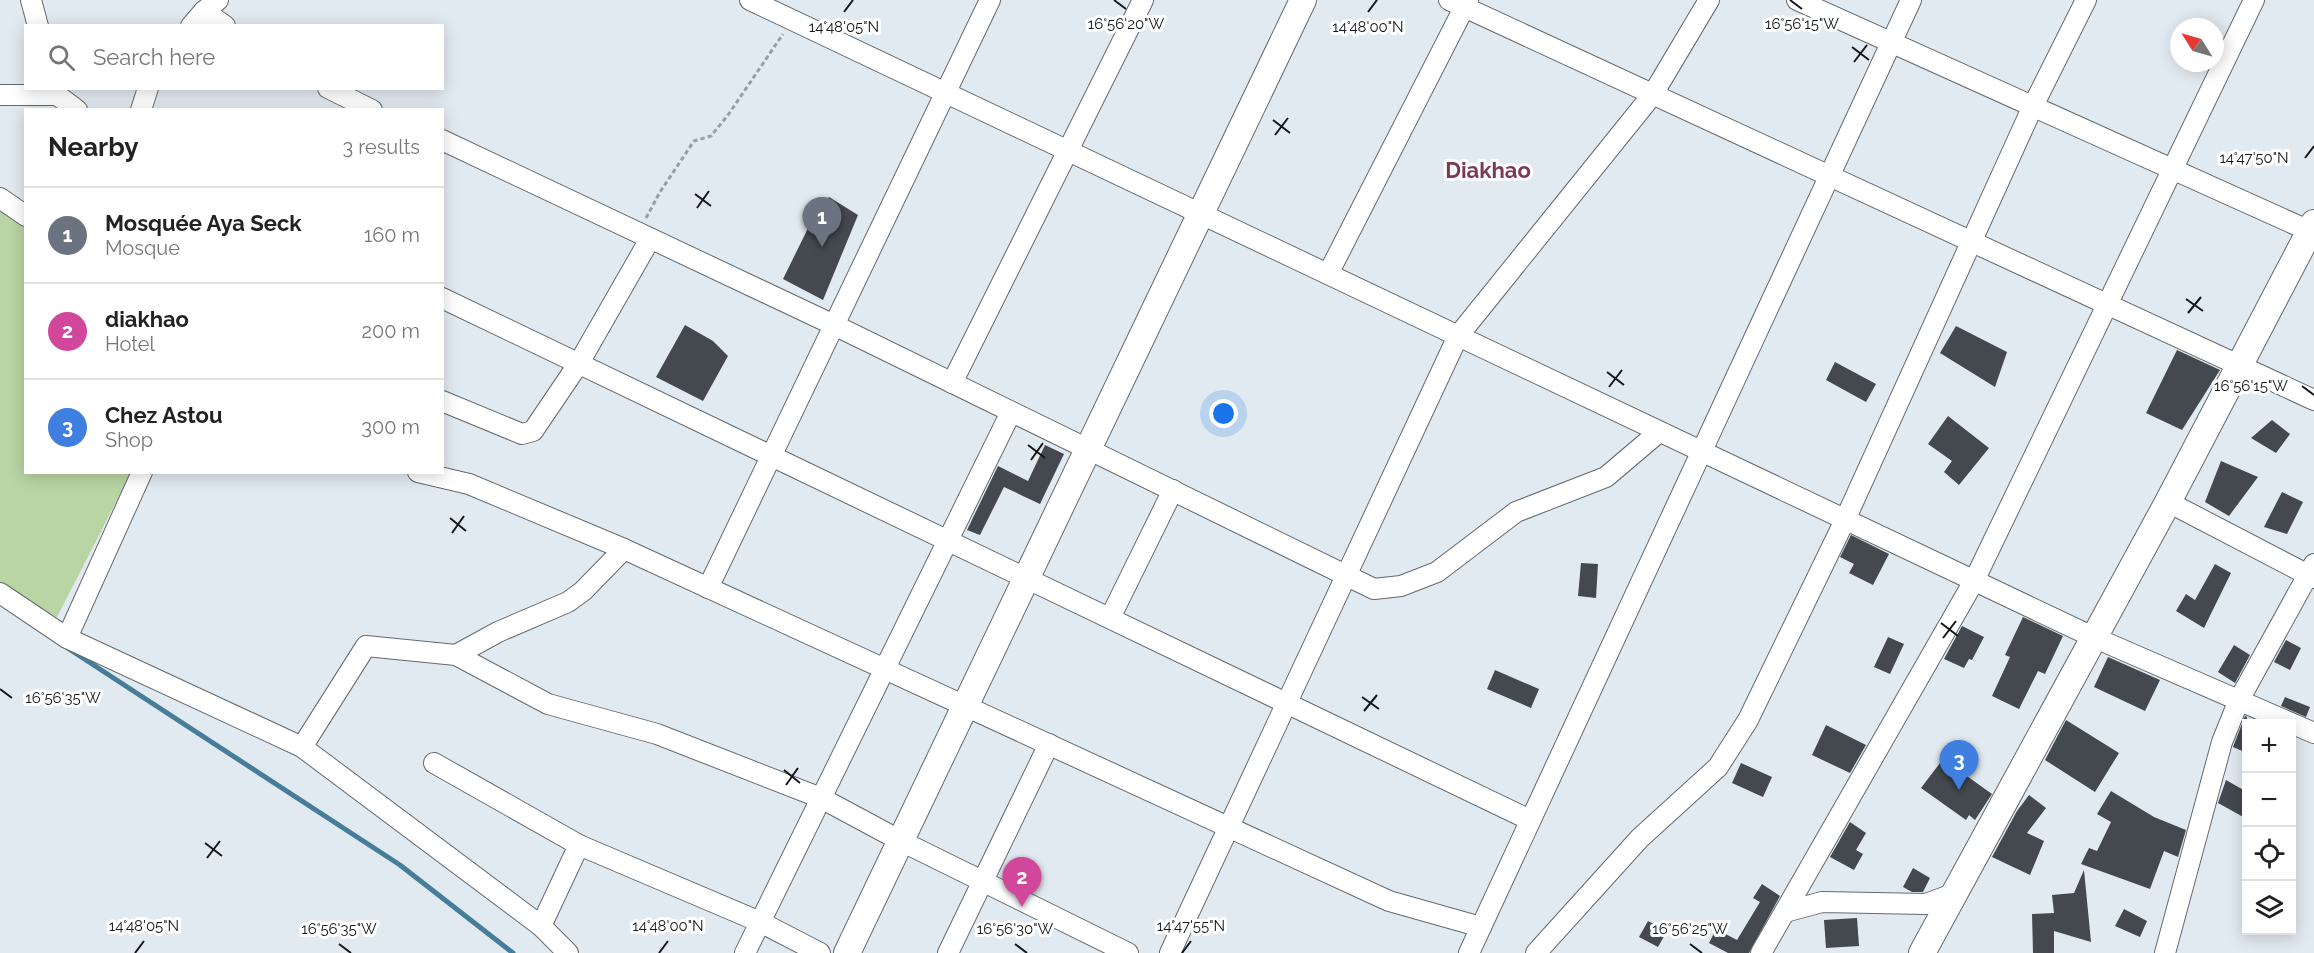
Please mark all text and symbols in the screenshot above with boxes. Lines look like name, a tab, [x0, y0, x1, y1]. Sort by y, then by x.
text: 16°56'20"W	[1088, 15, 1164, 33]
text: 16°56'15"W	[1765, 15, 1839, 33]
text: 14°48'05"N	[809, 18, 879, 36]
text: 14°48'00"N	[1332, 18, 1404, 36]
north arrow	[2170, 18, 2224, 72]
search box	[24, 24, 444, 90]
icon: search	[45, 41, 78, 74]
text: Search here	[93, 44, 215, 70]
text: Nearby	[48, 132, 138, 162]
text: 3 results	[342, 135, 420, 159]
text: 14°47'50"N	[2219, 149, 2289, 167]
district label: Diakhao	[1445, 157, 1531, 183]
pin: 1	[802, 198, 842, 247]
text: Mosquée Aya Seck	[105, 210, 302, 236]
text: 1	[63, 223, 72, 247]
text: 160 m	[364, 223, 420, 247]
text: Mosque	[105, 236, 180, 260]
text: diakhao	[105, 306, 189, 332]
text: 2	[62, 319, 73, 343]
text: 200 m	[362, 319, 420, 343]
text: Hotel	[105, 332, 155, 356]
text: 16°56'15"W	[2214, 377, 2288, 395]
your location	[1209, 399, 1238, 428]
text: Chez Astou	[105, 402, 223, 428]
text: 3	[62, 415, 73, 439]
text: 300 m	[361, 415, 420, 439]
text: Shop	[105, 428, 153, 452]
text: 16°56'35"W	[25, 689, 101, 707]
map controls	[2242, 719, 2296, 935]
button: +	[2242, 719, 2296, 773]
pin: 3	[1940, 740, 1978, 790]
button: −	[2242, 773, 2296, 827]
button: locate	[2242, 827, 2296, 881]
pin: 2	[1002, 858, 1042, 907]
button: layers	[2242, 881, 2296, 935]
text: 14°48'05"N	[109, 917, 179, 935]
text: 14°48'00"N	[632, 917, 704, 935]
text: 14°47'55"N	[1157, 917, 1225, 935]
text: 16°56'35"W	[301, 920, 377, 938]
text: 16°56'30"W	[977, 920, 1054, 938]
text: 16°56'25"W	[1652, 920, 1728, 938]

